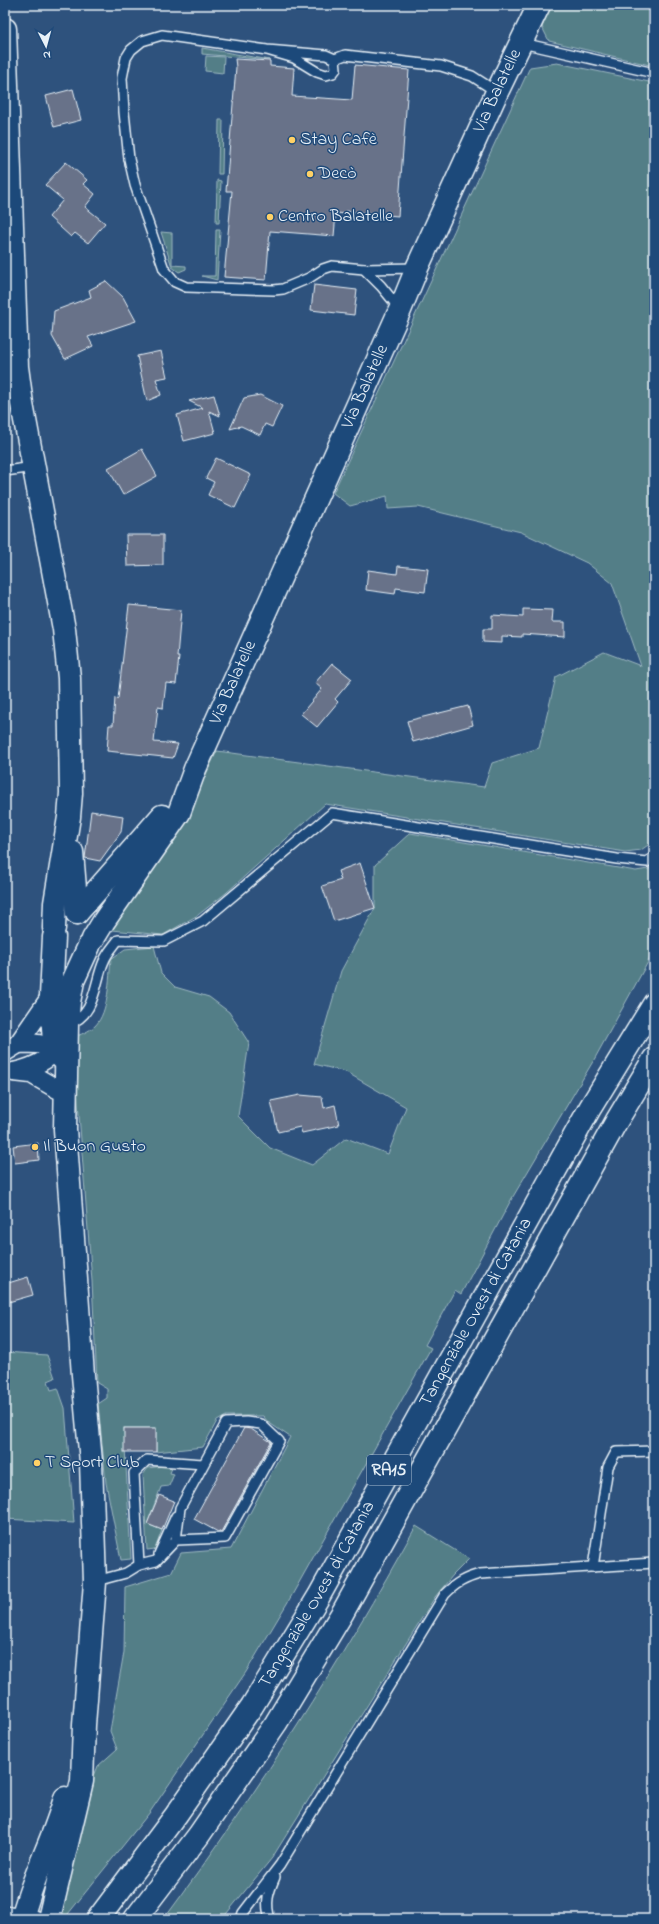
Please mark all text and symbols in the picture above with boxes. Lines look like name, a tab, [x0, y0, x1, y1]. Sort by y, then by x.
north arrow	[26, 26, 66, 66]
street label: Via Balatelle	[467, 44, 529, 138]
text: N	[42, 47, 51, 63]
place label: Stay Cafè	[300, 127, 378, 153]
marker: Stay Cafè	[287, 135, 297, 145]
place label: Decò	[317, 161, 357, 187]
marker: Decò	[305, 169, 315, 179]
place label: Centro Balatelle	[278, 204, 394, 230]
marker: Centro Balatelle	[265, 212, 275, 222]
street label: Via Balatelle	[335, 340, 396, 434]
street label: Via Balatelle	[203, 636, 264, 730]
place label: Il Buon Gusto	[43, 1134, 146, 1160]
marker: Il Buon Gusto	[30, 1142, 40, 1152]
street label: Tangenziale Ovest di Catania	[414, 1213, 539, 1412]
place label: T Sport Club	[45, 1450, 140, 1476]
road number: RA15	[367, 1455, 411, 1485]
marker: T Sport Club	[32, 1458, 42, 1468]
street label: Tangenziale Ovest di Catania	[253, 1497, 382, 1693]

